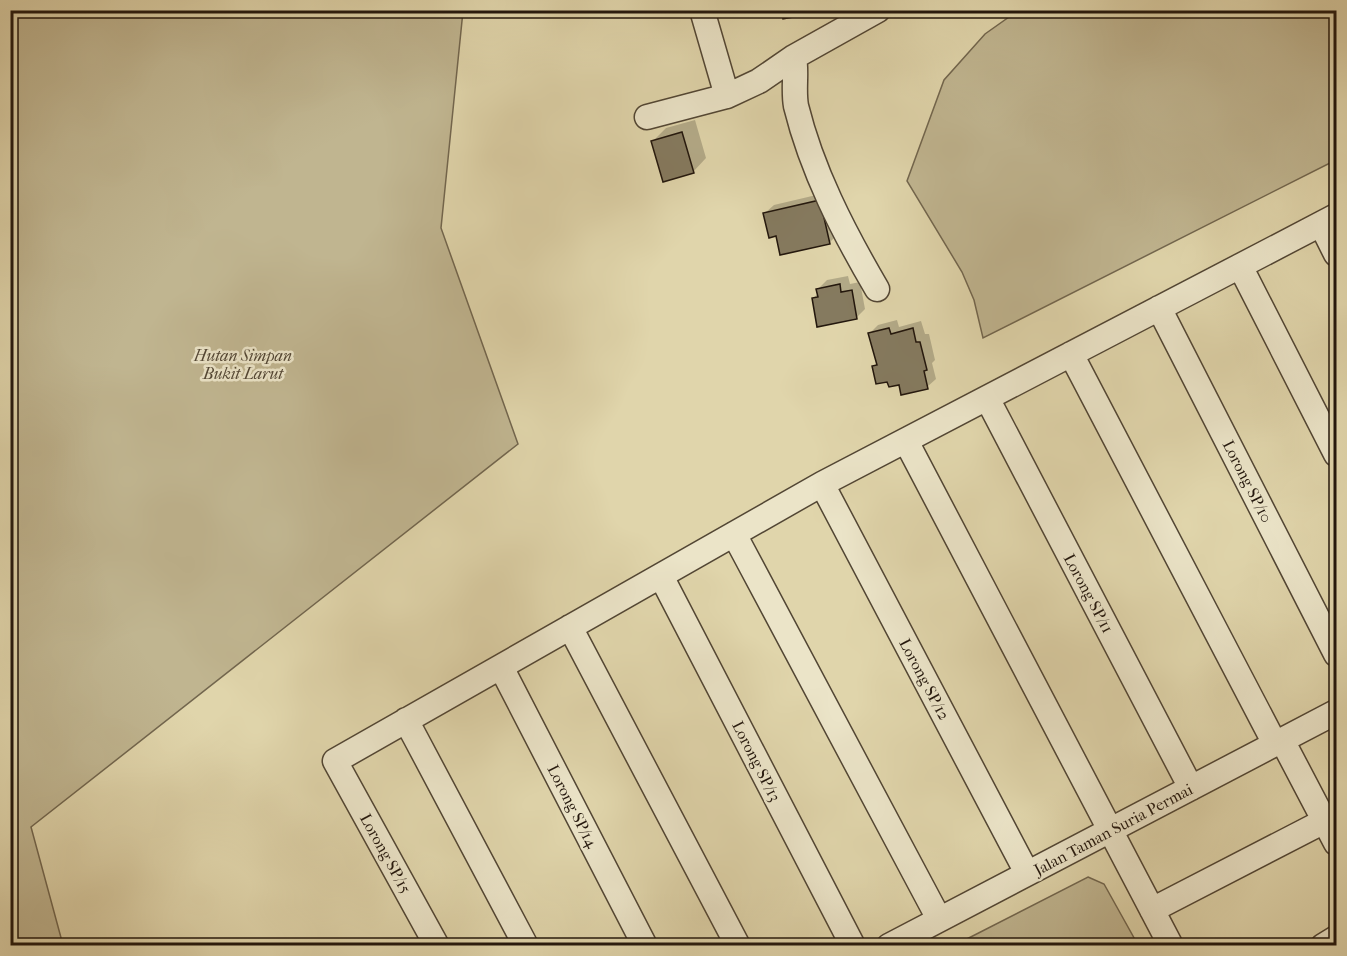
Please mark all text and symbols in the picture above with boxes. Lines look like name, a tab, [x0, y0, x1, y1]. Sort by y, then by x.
park label: Hutan Simpan Bukit Larut	[193, 346, 292, 383]
street label: Lorong SP/10	[1219, 437, 1276, 526]
street label: Lorong SP/11	[1060, 550, 1117, 636]
street label: Lorong SP/12	[895, 635, 954, 723]
street label: Lorong SP/13	[728, 718, 785, 805]
street label: Lorong SP/14	[544, 762, 602, 851]
street label: Jalan Taman Suria Permai	[1029, 779, 1196, 880]
street label: Lorong SP/15	[356, 810, 415, 896]

